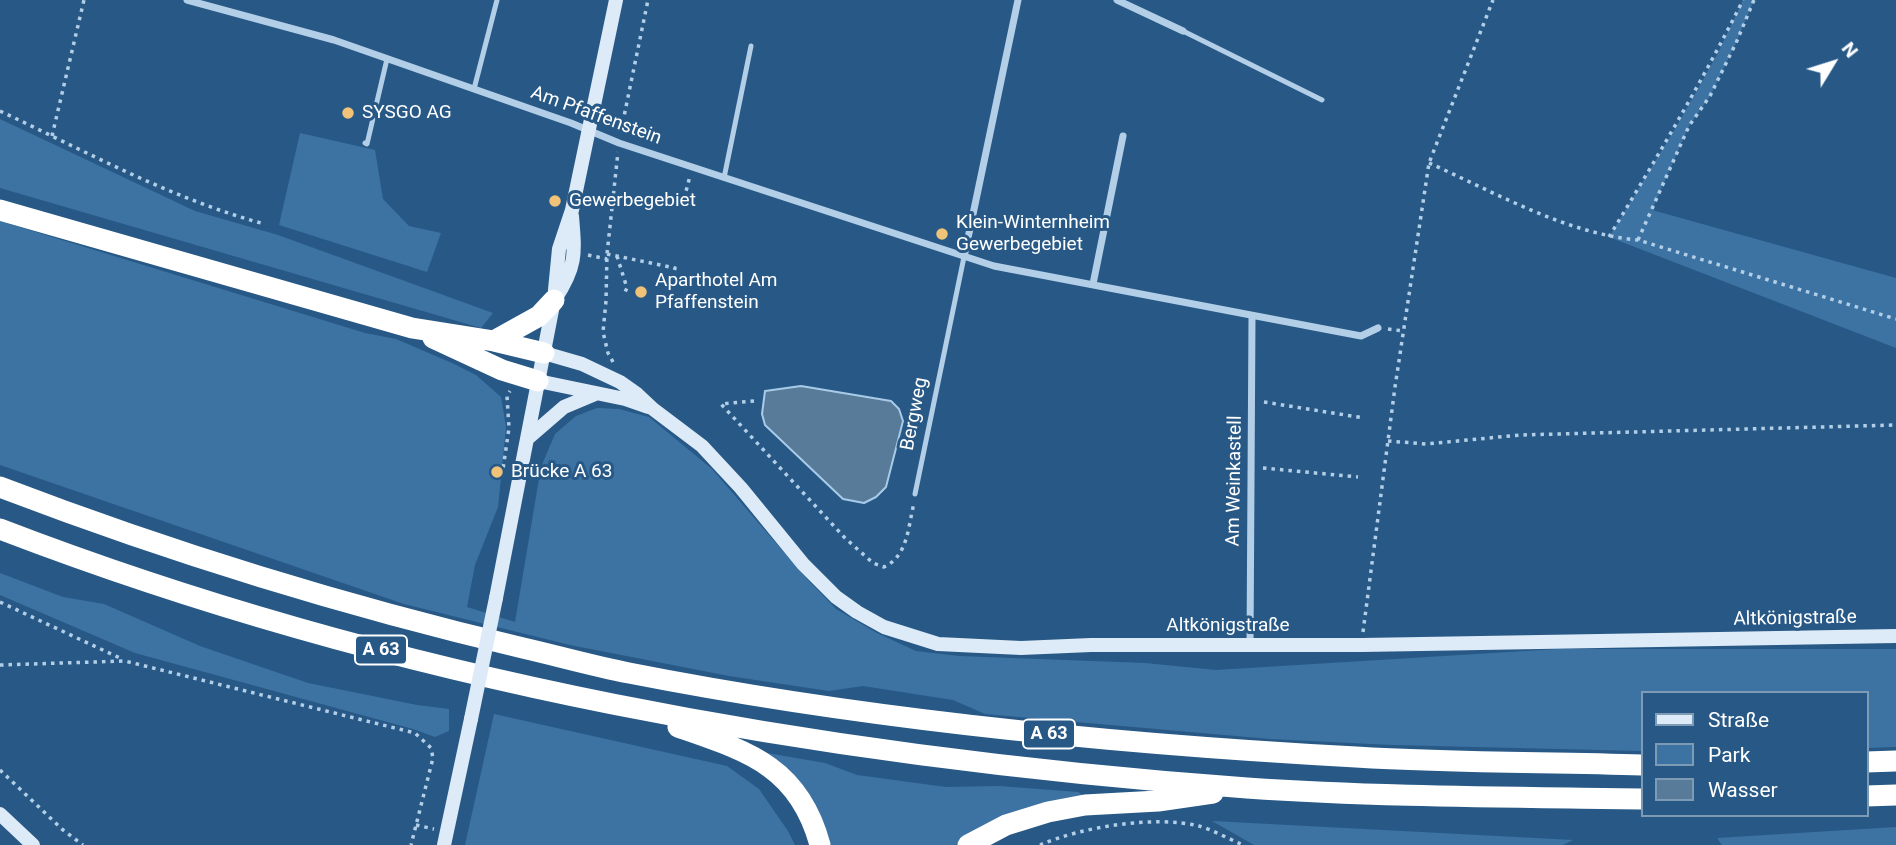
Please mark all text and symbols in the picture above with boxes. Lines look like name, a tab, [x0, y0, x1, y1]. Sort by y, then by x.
north arrow	[1798, 28, 1868, 98]
text: N	[1837, 37, 1863, 62]
street label: Am Pfaffenstein	[528, 82, 664, 150]
place label: SYSGO AG	[362, 102, 452, 124]
marker: SYSGO AG	[340, 105, 356, 121]
place label: Gewerbegebiet	[569, 190, 696, 212]
marker: Gewerbegebiet	[547, 193, 563, 209]
place label: Klein-Winternheim Gewerbegebiet	[956, 212, 1110, 256]
marker: Klein-Winternheim Gewerbegebiet	[934, 226, 950, 242]
place label: Aparthotel Am Pfaffenstein	[655, 270, 777, 314]
marker: Aparthotel Am Pfaffenstein	[633, 284, 649, 300]
street label: Bergweg	[897, 376, 933, 452]
street label: Am Weinkastell	[1222, 415, 1248, 547]
place label: Brücke A 63	[511, 461, 612, 483]
marker: Brücke A 63	[489, 464, 505, 480]
street label: Altkönigstraße	[1733, 607, 1857, 631]
street label: Altkönigstraße	[1166, 615, 1290, 637]
road number: A 63	[355, 636, 407, 664]
legend	[1640, 691, 1868, 817]
text: Straße	[1708, 708, 1769, 732]
road number: A 63	[1023, 720, 1075, 748]
text: Park	[1708, 743, 1750, 767]
text: Wasser	[1708, 778, 1778, 802]

